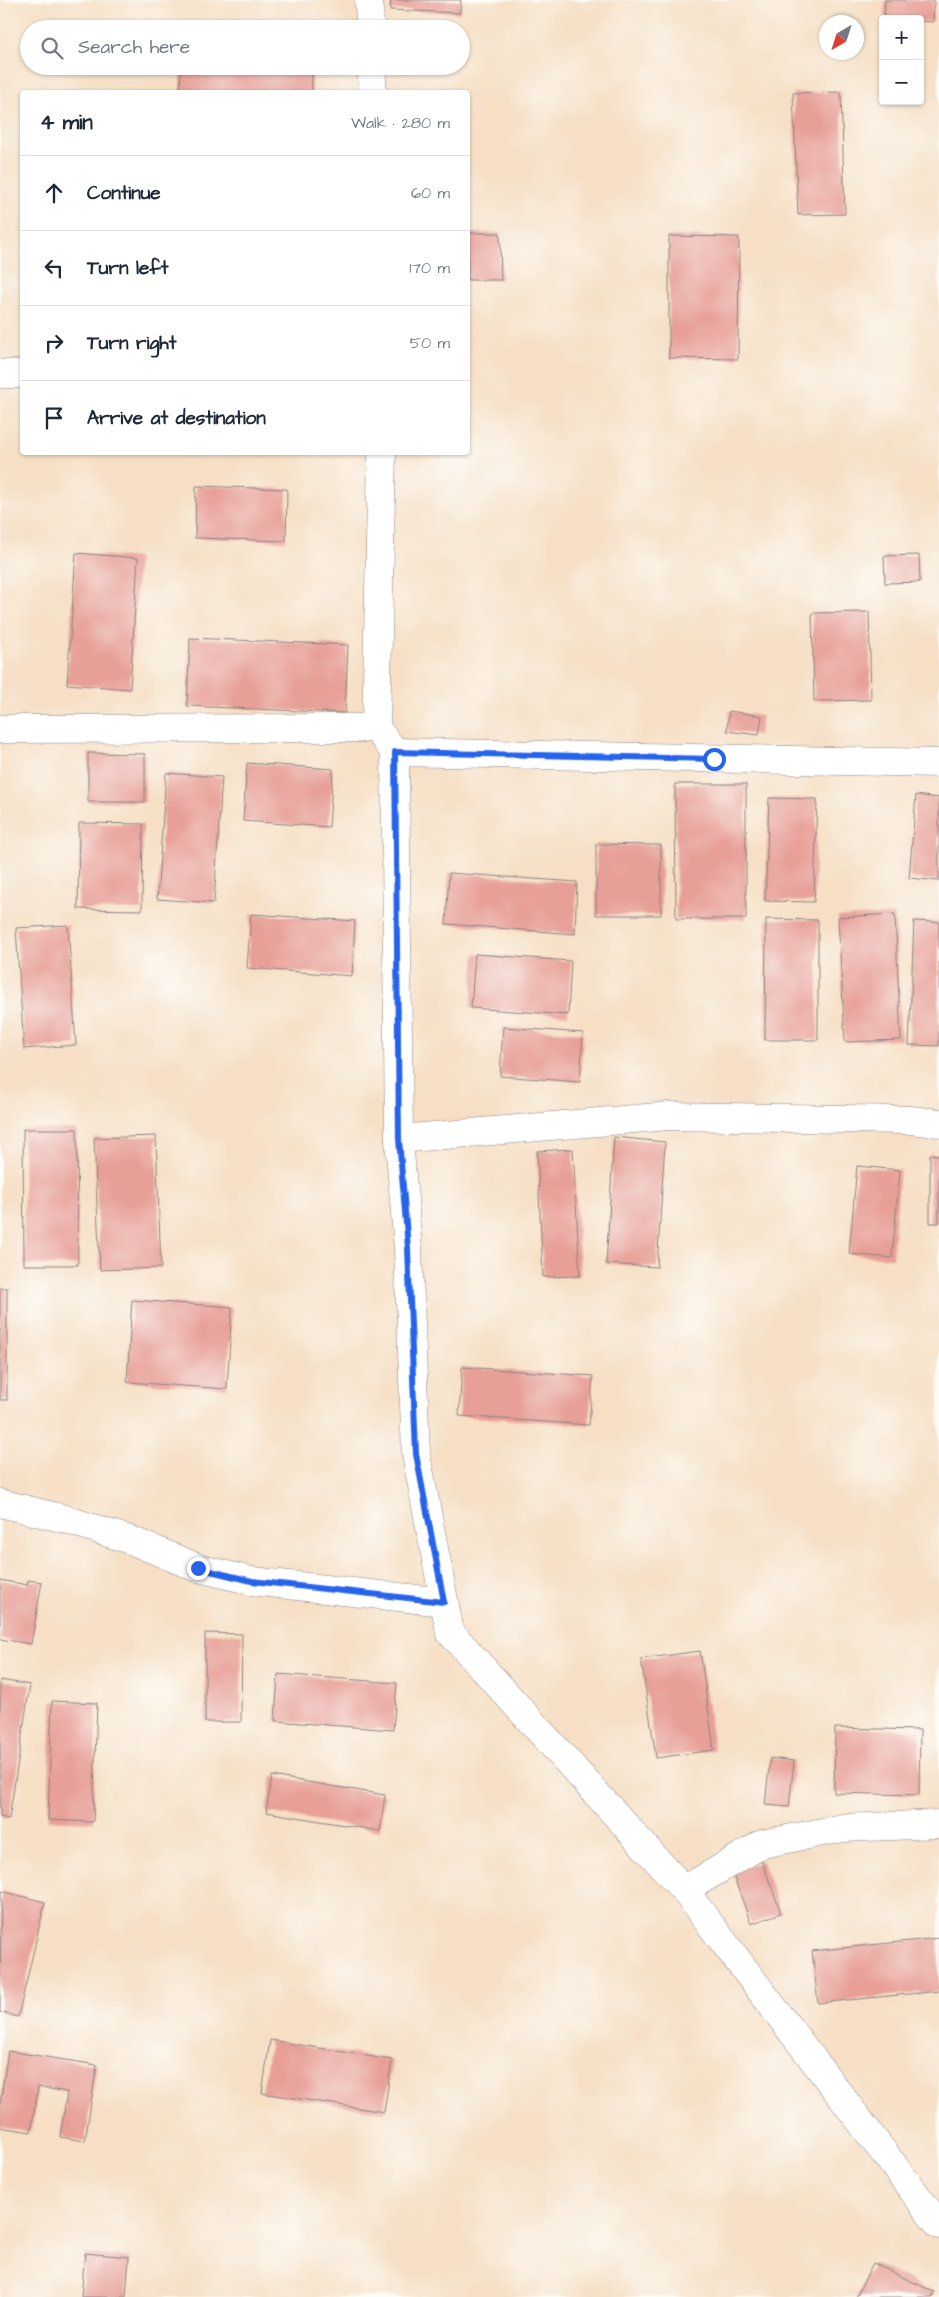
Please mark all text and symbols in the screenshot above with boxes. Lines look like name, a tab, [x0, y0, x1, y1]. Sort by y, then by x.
north arrow	[819, 15, 864, 60]
map controls	[879, 15, 924, 105]
button: +	[879, 15, 924, 60]
search box	[20, 20, 470, 75]
icon: search	[38, 34, 66, 62]
text: Search here	[78, 34, 190, 61]
button: −	[879, 60, 924, 105]
text: 4 min	[40, 108, 93, 137]
text: Walk · 280 m	[351, 112, 450, 134]
icon: ahead	[40, 179, 68, 207]
text: Continue	[87, 180, 161, 207]
text: 60 m	[411, 182, 450, 204]
icon: left	[40, 254, 68, 282]
text: Turn left	[87, 255, 168, 282]
text: 170 m	[409, 257, 450, 279]
icon: right	[40, 329, 68, 357]
text: Turn right	[87, 330, 176, 357]
text: 50 m	[410, 332, 450, 354]
icon: arrive	[40, 404, 68, 432]
text: Arrive at destination	[87, 405, 266, 432]
route start	[703, 748, 726, 771]
route end	[187, 1557, 210, 1580]

